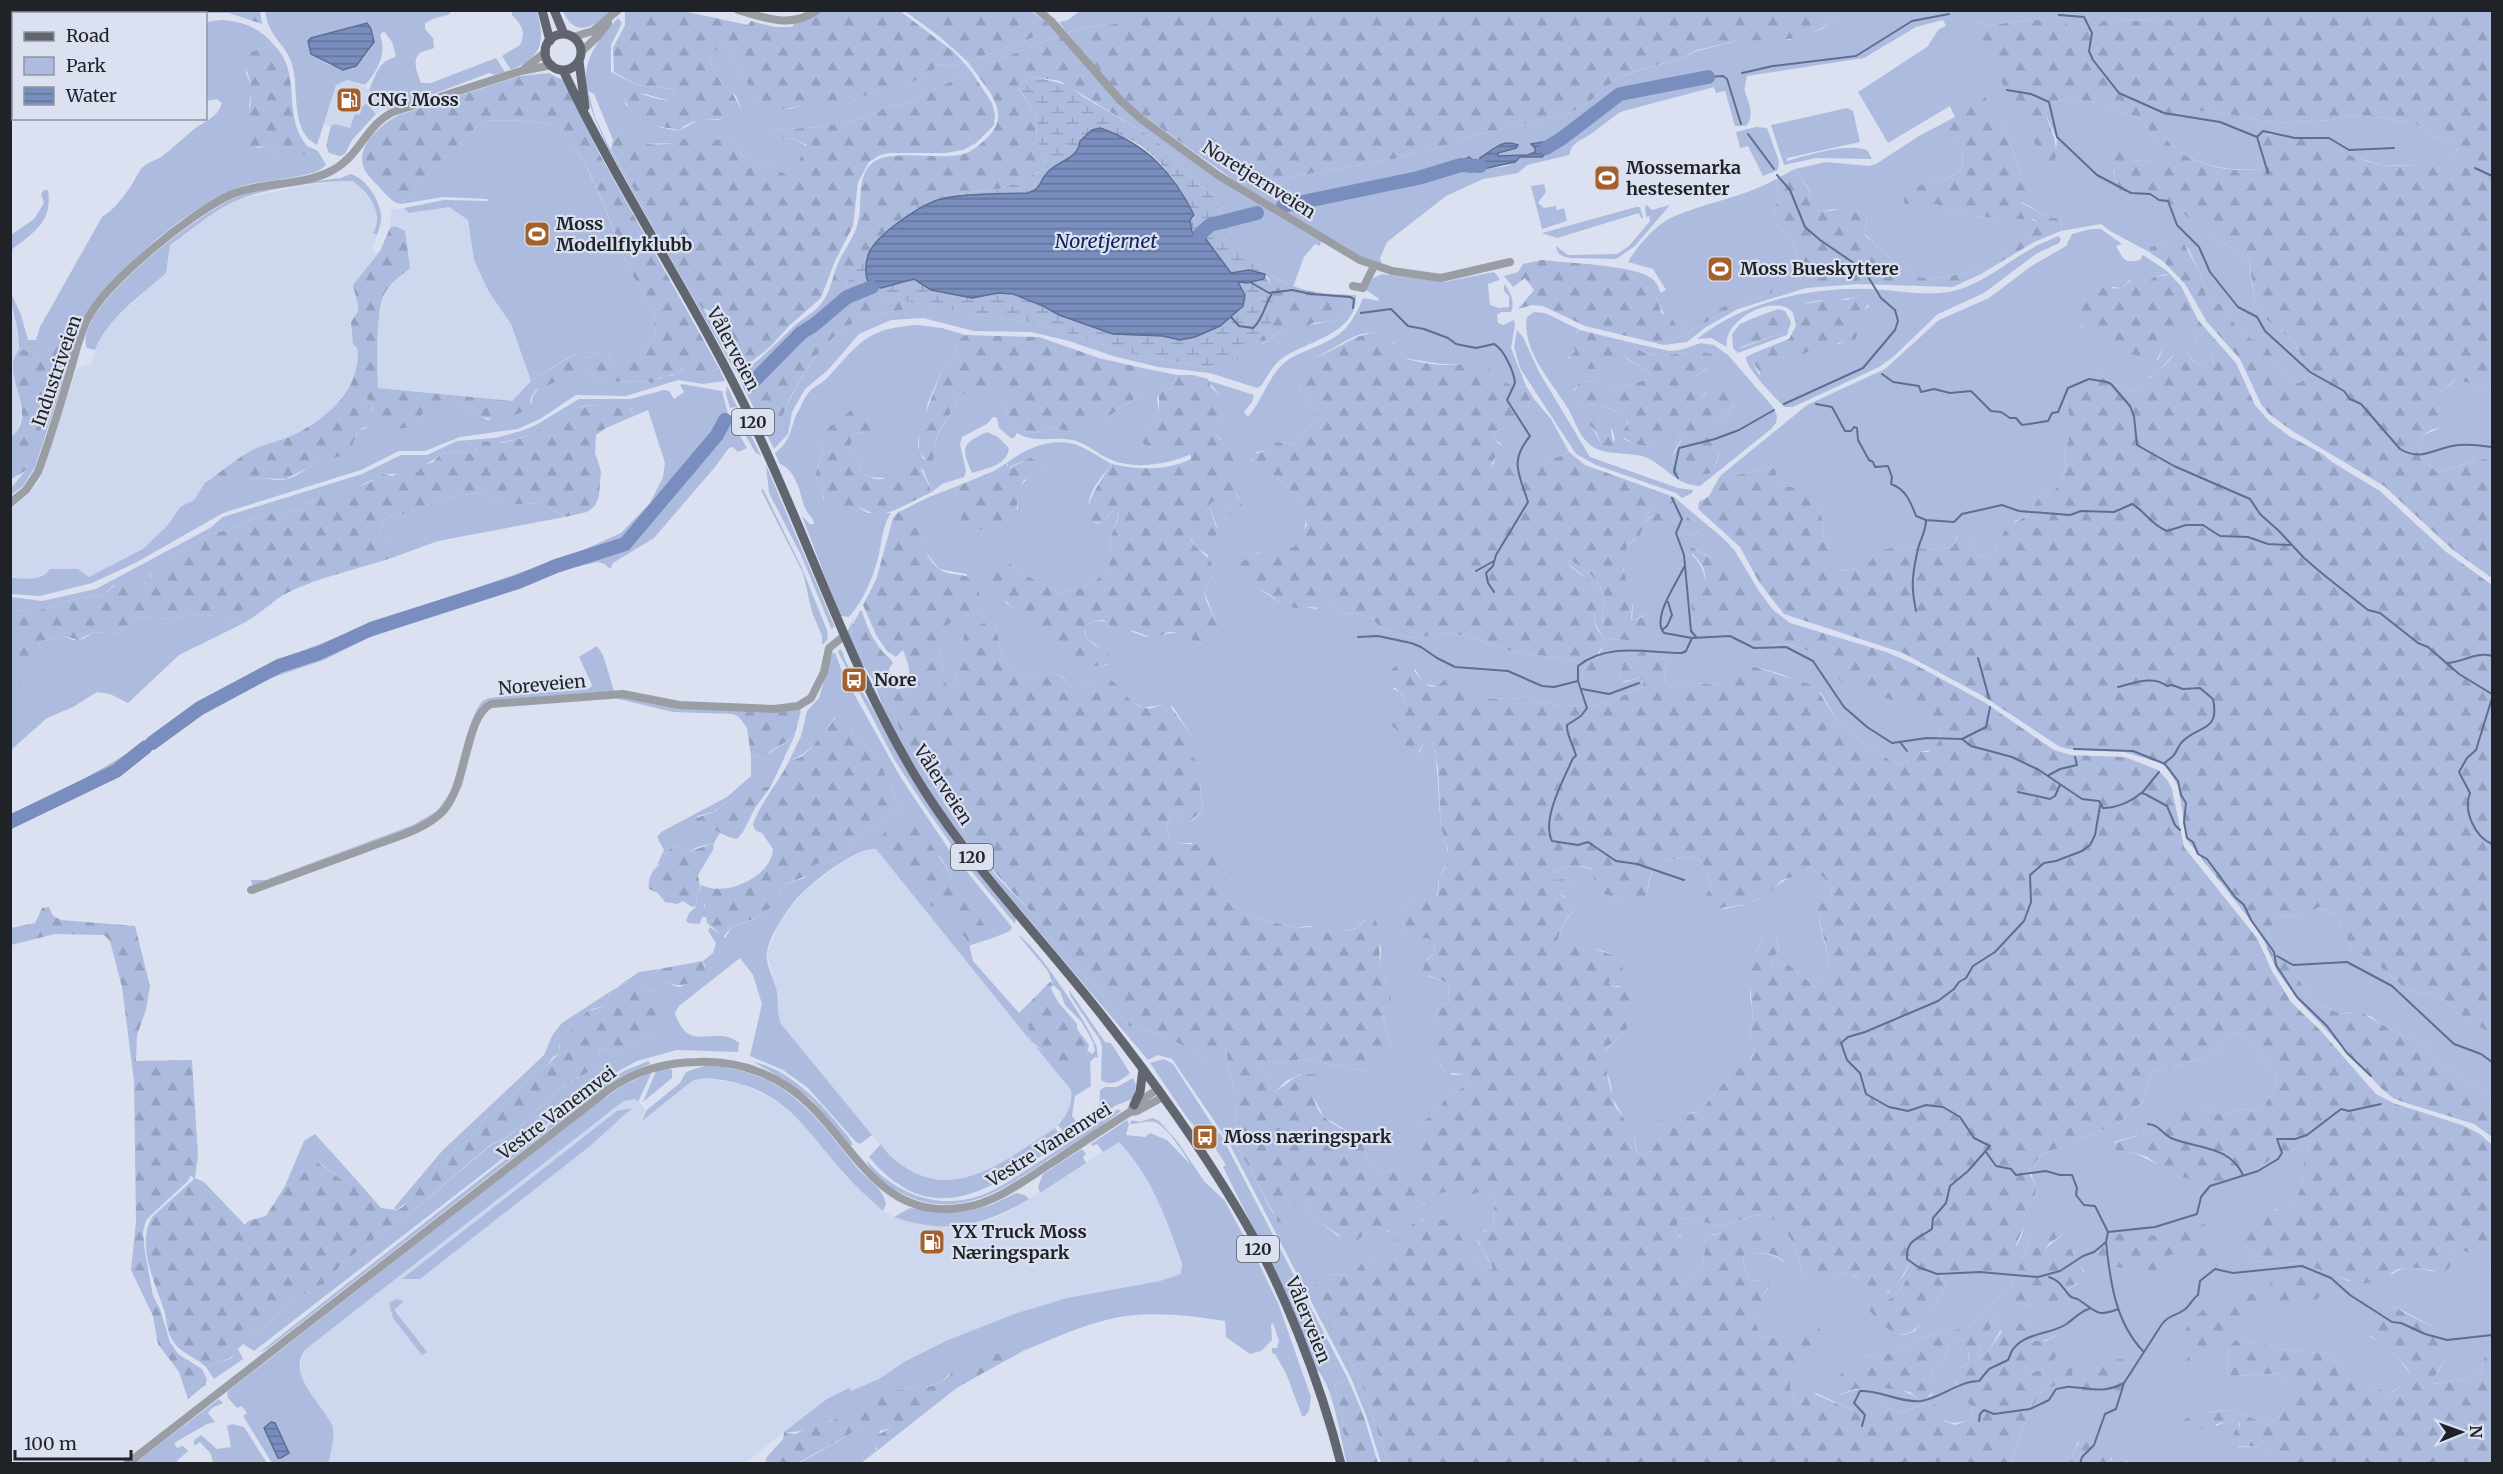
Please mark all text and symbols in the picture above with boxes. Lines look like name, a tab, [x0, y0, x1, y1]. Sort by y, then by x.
legend	[12, 12, 207, 120]
text: Road	[66, 24, 110, 47]
text: Park	[66, 54, 107, 77]
text: Water	[65, 84, 117, 107]
fuel station icon: CNG Moss	[334, 85, 364, 115]
place label: CNG Moss	[368, 88, 459, 111]
street label: Noretjernveien	[1198, 136, 1320, 224]
place label: Mossemarka hestesenter	[1626, 156, 1741, 200]
sports icon: Mossemarka hestesenter	[1592, 163, 1622, 193]
place label: Moss Modellflyklubb	[556, 212, 692, 256]
sports icon: Moss Modellflyklubb	[522, 219, 552, 249]
water label: Noretjernet	[1055, 228, 1157, 253]
sports icon: Moss Bueskyttere	[1705, 254, 1735, 284]
place label: Moss Bueskyttere	[1740, 257, 1899, 280]
street label: Vålerveien	[701, 302, 765, 395]
street label: Industriveien	[27, 312, 86, 430]
road number: 120	[732, 409, 774, 435]
bus stop icon: Nore	[839, 665, 869, 695]
place label: Nore	[874, 668, 917, 691]
street label: Noreveien	[497, 669, 587, 700]
street label: Vålerveien	[908, 739, 978, 829]
road number: 120	[951, 844, 993, 870]
street label: Vestre Vanemvei	[492, 1060, 621, 1165]
street label: Vestre Vanemvei	[981, 1097, 1115, 1193]
bus stop icon: Moss næringspark	[1190, 1122, 1220, 1152]
place label: Moss næringspark	[1224, 1125, 1392, 1148]
place label: YX Truck Moss Næringspark	[951, 1220, 1087, 1264]
fuel station icon: YX Truck Moss Næringspark	[917, 1227, 947, 1257]
road number: 120	[1237, 1236, 1279, 1262]
street label: Vålerveien	[1280, 1272, 1336, 1366]
north arrow	[2431, 1402, 2491, 1462]
scale bar	[15, 1423, 130, 1461]
text: N	[2466, 1425, 2486, 1439]
text: 100 m	[24, 1432, 77, 1455]

